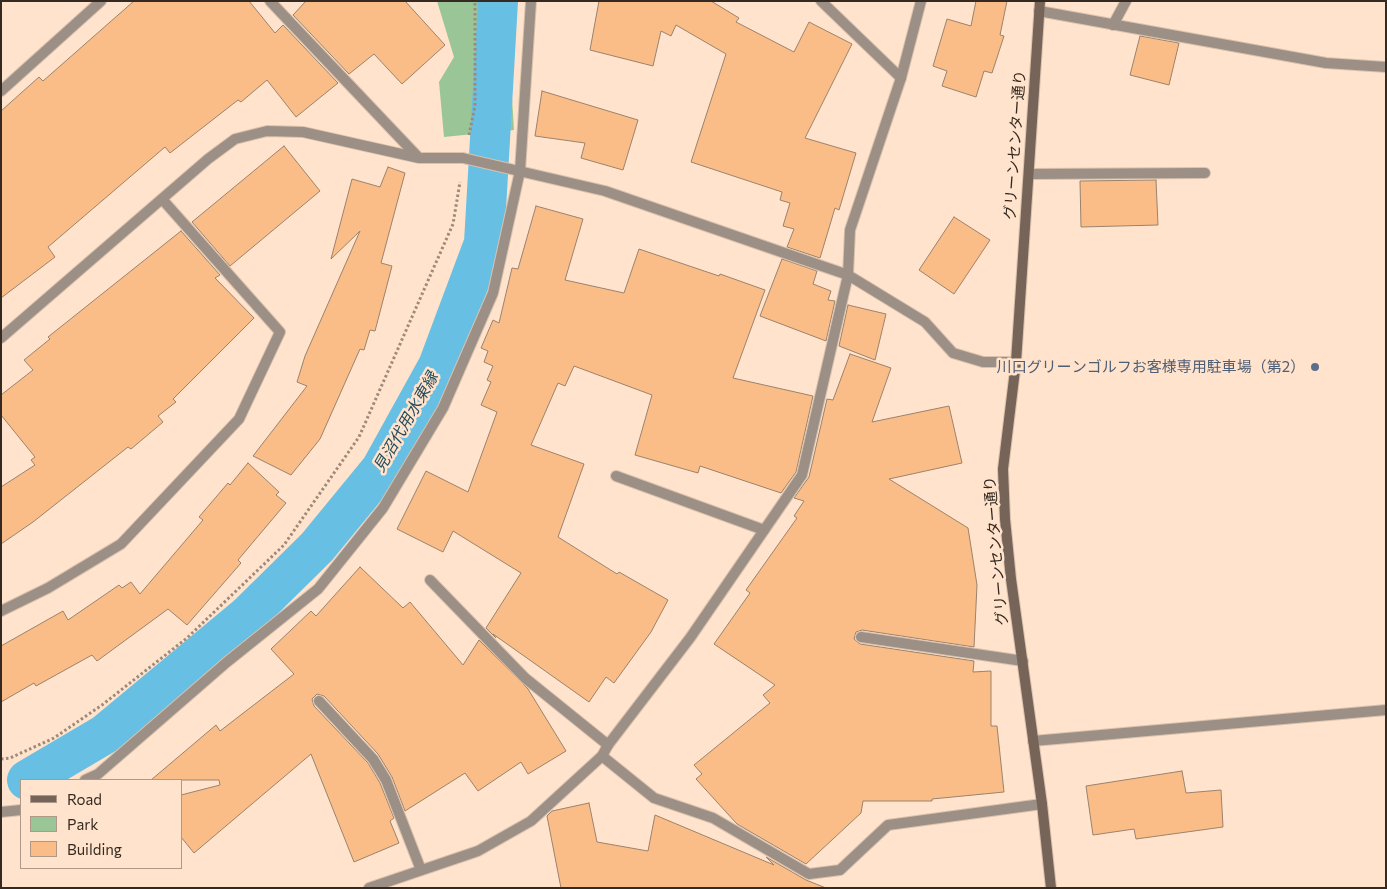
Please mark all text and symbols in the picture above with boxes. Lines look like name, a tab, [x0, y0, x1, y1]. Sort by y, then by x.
street label: グリーンセンター通り	[1001, 70, 1029, 220]
place label: 川口グリーンゴルフお客様専用駐車場（第2）	[997, 358, 1305, 376]
marker: 川口グリーンゴルフお客様専用駐車場（第2）	[1309, 361, 1321, 373]
water label: 見沼代用水東縁	[370, 369, 442, 475]
street label: グリーンセンター通り	[980, 476, 1012, 626]
legend	[20, 779, 182, 869]
text: Road	[67, 790, 102, 808]
text: Park	[67, 815, 98, 833]
text: Building	[67, 840, 122, 858]

